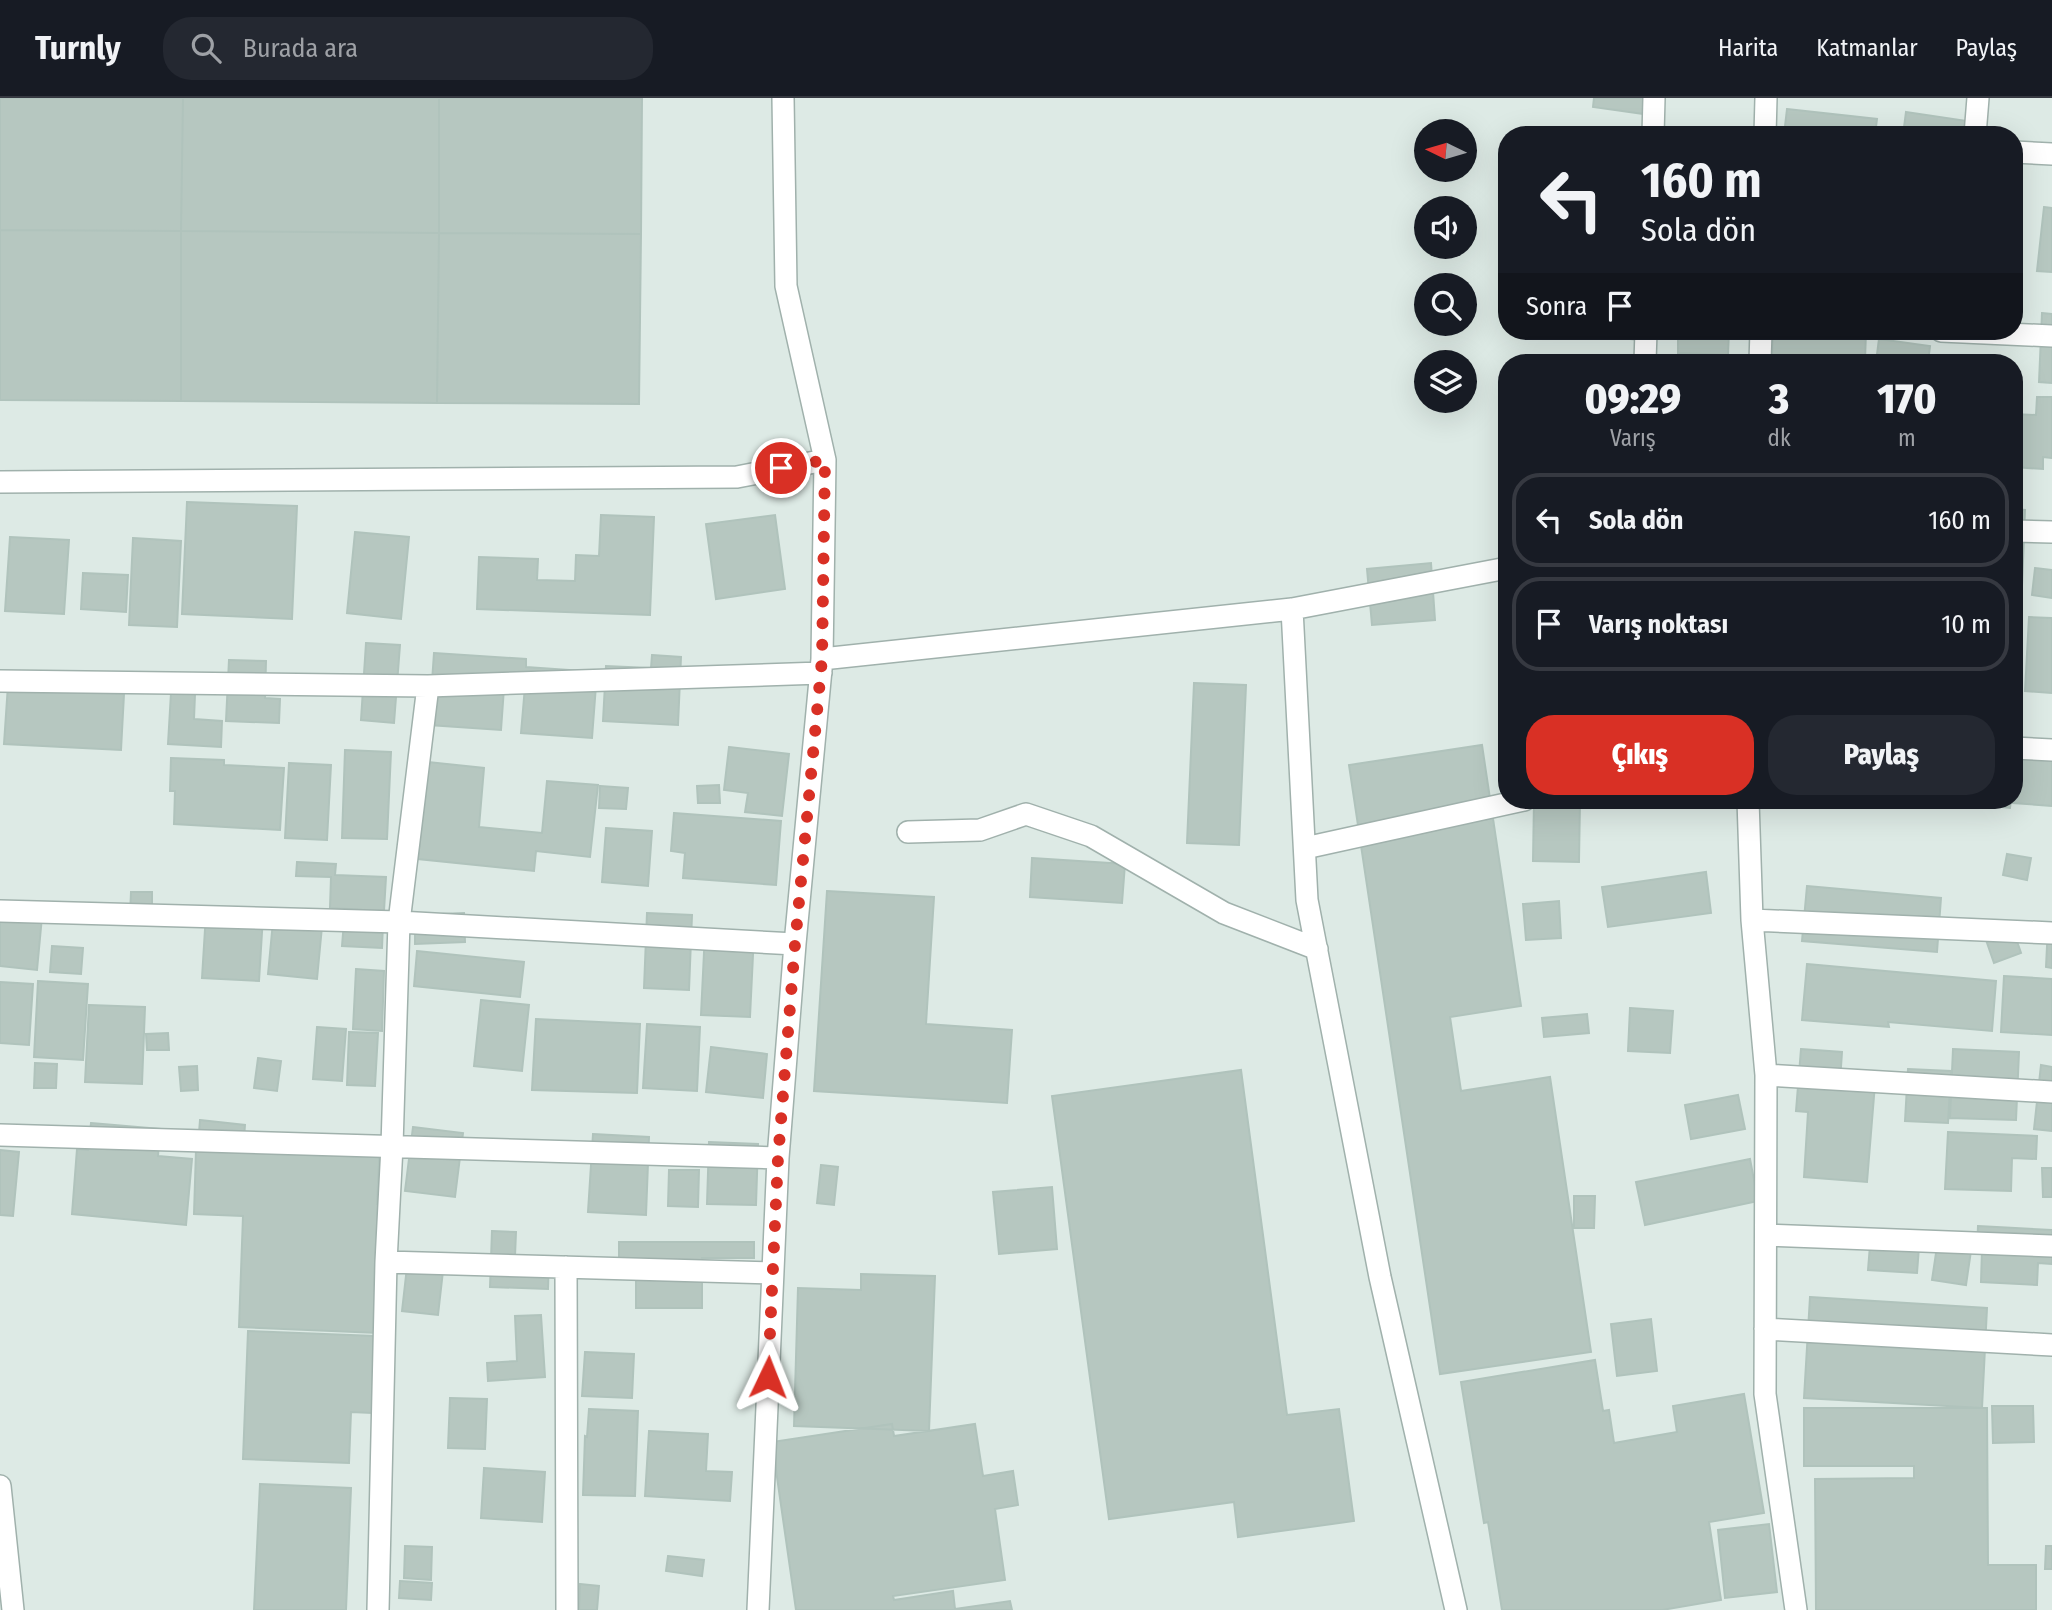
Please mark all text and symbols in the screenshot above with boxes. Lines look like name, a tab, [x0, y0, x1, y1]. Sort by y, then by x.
search box	[163, 17, 653, 80]
text: Turnly	[35, 28, 121, 68]
icon: search	[187, 29, 225, 67]
text: Burada ara	[243, 33, 358, 64]
text: Harita	[1718, 34, 1778, 62]
text: Katmanlar	[1816, 34, 1918, 62]
text: Paylaş	[1956, 34, 2017, 62]
north arrow	[1414, 119, 1477, 182]
map controls	[1414, 119, 1477, 413]
text: 160 m	[1641, 151, 1762, 210]
icon: left	[1526, 154, 1617, 245]
button: sound	[1414, 196, 1477, 259]
text: Sola dön	[1641, 211, 1756, 249]
button: search	[1414, 273, 1477, 336]
icon: arrive	[1601, 287, 1639, 325]
text: Sonra	[1526, 291, 1587, 322]
button: layers	[1414, 350, 1477, 413]
text: 09:29	[1585, 374, 1681, 424]
text: 3	[1769, 374, 1789, 424]
text: 170	[1877, 374, 1936, 424]
text: Varış	[1610, 424, 1656, 452]
text: dk	[1768, 424, 1791, 452]
text: m	[1898, 424, 1916, 452]
pin	[751, 438, 811, 498]
icon: arrive	[762, 449, 800, 487]
icon: left	[1530, 501, 1568, 539]
text: Sola dön	[1589, 505, 1683, 536]
text: 160 m	[1928, 505, 1991, 536]
icon: arrive	[1530, 605, 1568, 643]
text: Varış noktası	[1589, 609, 1728, 640]
text: 10 m	[1941, 609, 1991, 640]
button: Çıkış	[1526, 715, 1754, 795]
button: Paylaş	[1768, 715, 1995, 795]
position arrow	[731, 1340, 805, 1414]

